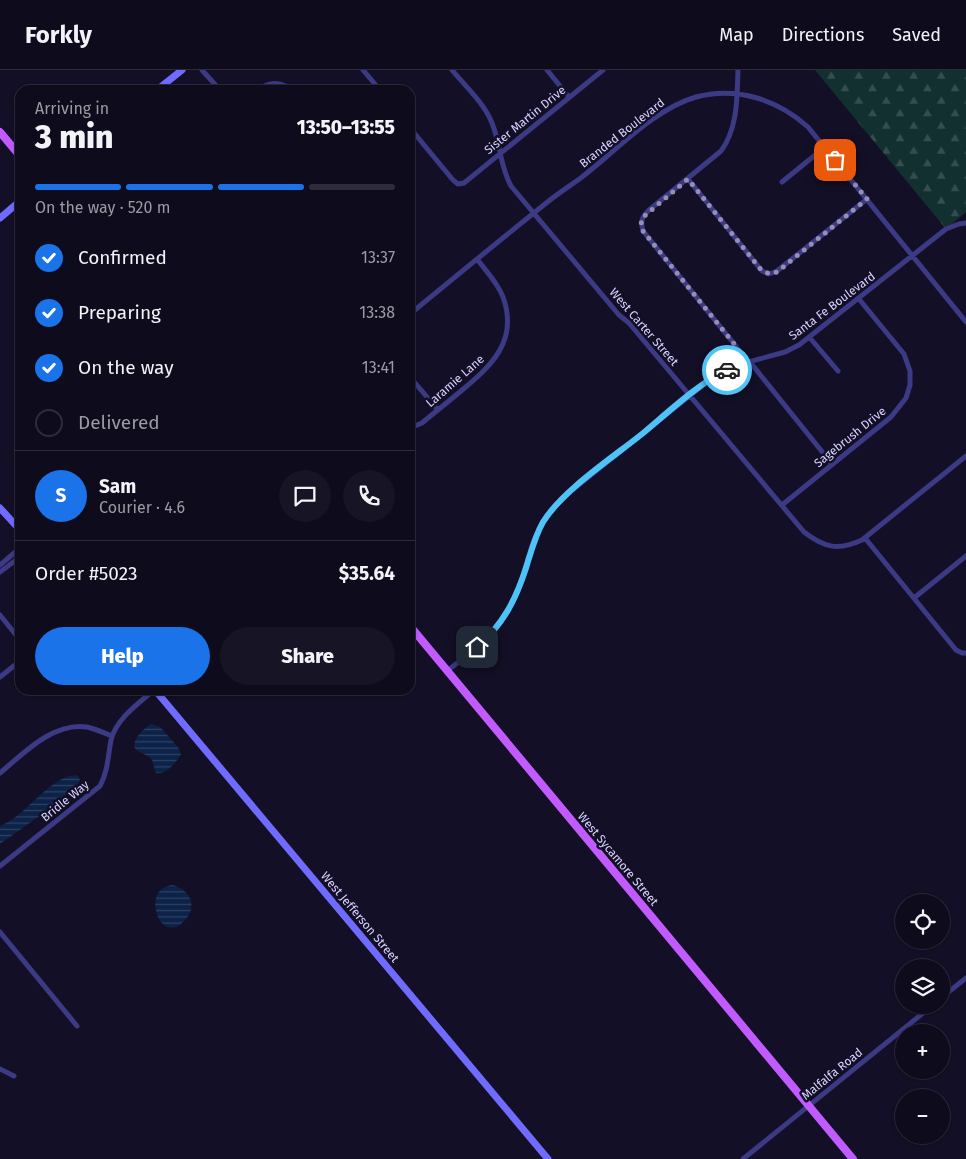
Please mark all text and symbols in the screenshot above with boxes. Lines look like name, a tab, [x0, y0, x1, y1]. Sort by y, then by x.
text: Forkly	[25, 21, 92, 49]
text: Map	[719, 24, 754, 46]
text: Directions	[782, 24, 864, 46]
text: Saved	[892, 24, 941, 46]
street label: Sister Martin Drive	[482, 83, 568, 157]
street label: Branded Boulevard	[577, 95, 667, 171]
text: Arriving in	[35, 99, 109, 118]
text: 13:50–13:55	[297, 116, 395, 139]
text: 3 min	[35, 118, 113, 156]
pin	[814, 139, 856, 181]
icon: bag	[821, 146, 849, 174]
text: On the way · 520 m	[35, 198, 170, 217]
icon: check	[35, 244, 63, 272]
text: Confirmed	[78, 246, 167, 269]
text: 13:37	[361, 248, 395, 267]
street label: Santa Fe Boulevard	[786, 269, 878, 343]
street label: West Carter Street	[606, 285, 682, 369]
icon: check	[35, 299, 63, 327]
text: Preparing	[78, 301, 161, 324]
text: 13:38	[359, 303, 395, 322]
courier	[702, 345, 752, 395]
street label: Laramie Lane	[423, 352, 487, 410]
icon: check	[35, 354, 63, 382]
text: On the way	[78, 356, 174, 379]
icon: car	[713, 356, 741, 384]
text: 13:41	[362, 358, 395, 377]
street label: Sagebrush Drive	[811, 404, 889, 470]
text: Delivered	[78, 411, 160, 434]
button: chat	[279, 470, 331, 522]
button: phone	[343, 470, 395, 522]
text: Sam	[99, 475, 136, 498]
text: S	[56, 484, 66, 507]
text: Courier · 4.6	[99, 498, 185, 517]
text: Order #5023	[35, 562, 138, 585]
text: $35.64	[339, 562, 395, 585]
pin	[456, 626, 498, 668]
button: Help	[35, 627, 210, 685]
button: Share	[220, 627, 395, 685]
icon: home	[463, 633, 491, 661]
street label: Bridle Way	[38, 777, 92, 825]
street label: West Sycamore Street	[575, 809, 662, 909]
street label: West Jefferson Street	[318, 869, 402, 966]
map controls	[895, 894, 950, 1144]
button: locate	[895, 894, 950, 949]
button: layers	[895, 959, 950, 1014]
button: +	[895, 1024, 950, 1079]
street label: Malfalfa Road	[799, 1045, 865, 1103]
button: −	[895, 1089, 950, 1144]

